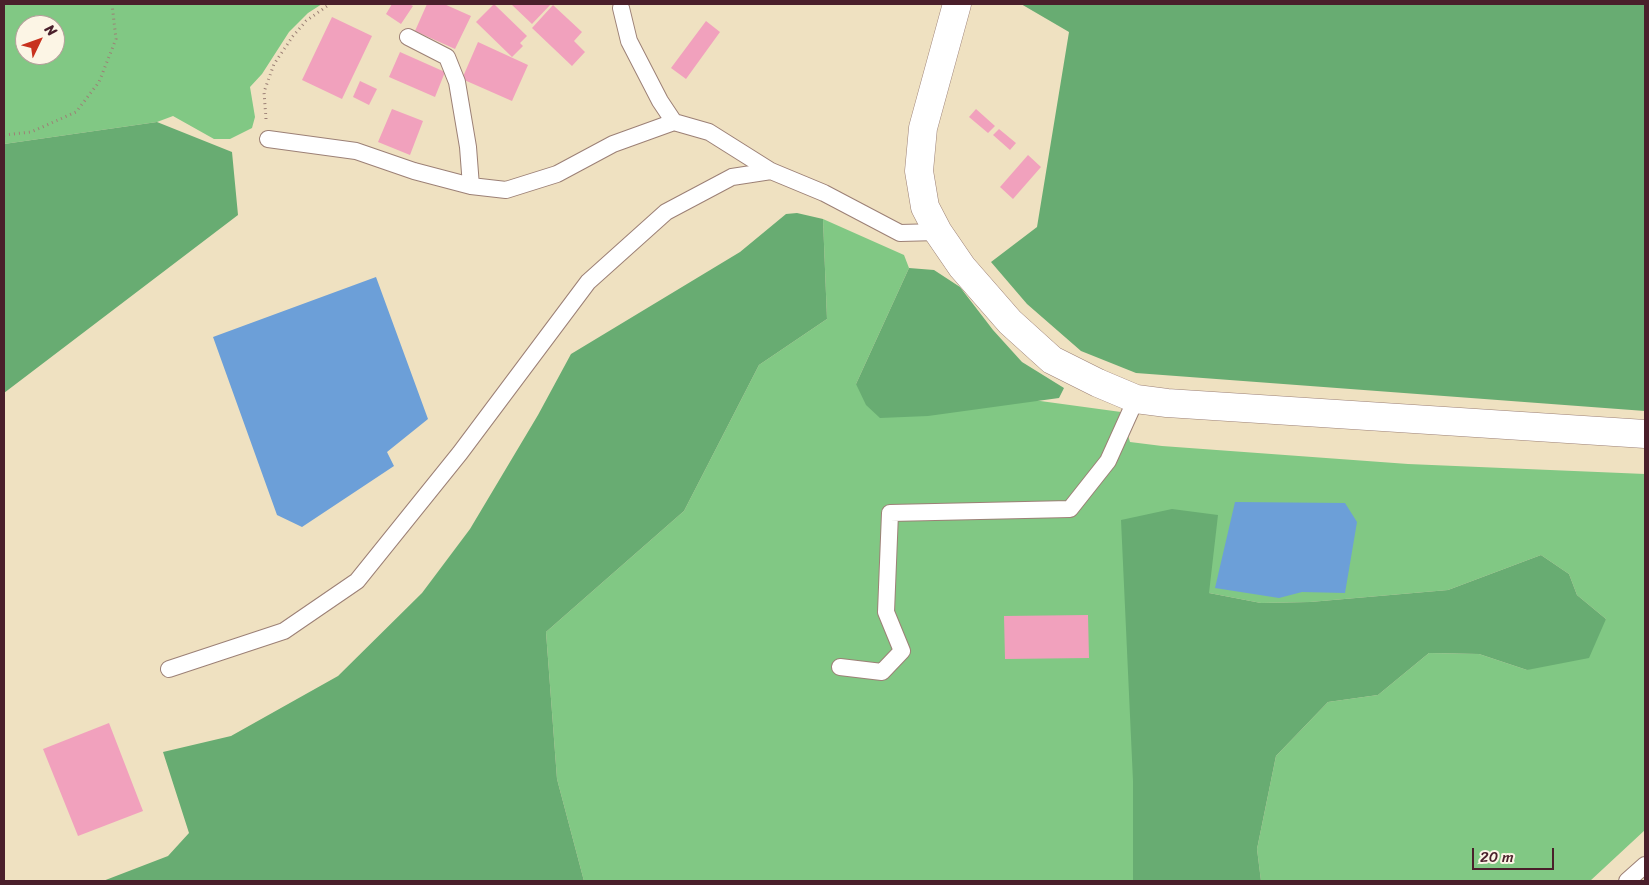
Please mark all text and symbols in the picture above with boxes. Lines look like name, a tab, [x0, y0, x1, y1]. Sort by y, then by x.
north arrow	[15, 15, 65, 65]
text: N	[38, 18, 63, 42]
scale bar	[1474, 838, 1556, 870]
text: 20 m	[1480, 844, 1514, 870]

